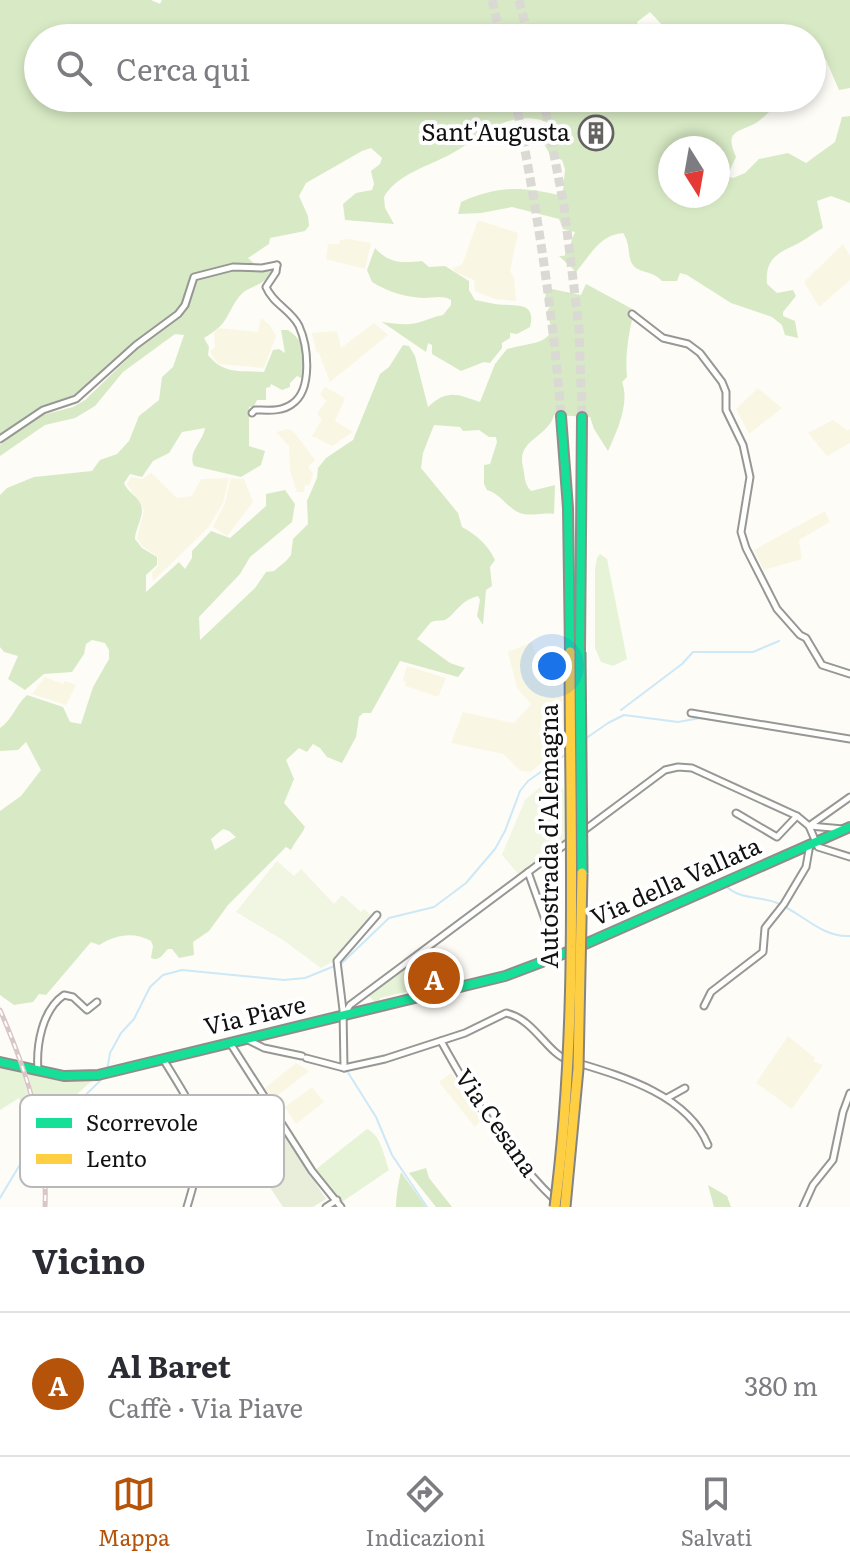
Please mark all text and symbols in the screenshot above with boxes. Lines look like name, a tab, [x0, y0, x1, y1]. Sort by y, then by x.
search box	[24, 24, 826, 112]
icon: search	[52, 46, 96, 90]
text: Cerca qui	[116, 46, 250, 90]
place label: Sant'Augusta	[421, 113, 570, 148]
building icon: Sant'Augusta	[577, 114, 615, 152]
north arrow	[658, 136, 730, 208]
your location	[532, 646, 572, 686]
street label: Autostrada d'Alemagna	[530, 703, 565, 969]
street label: Via della Vallata	[584, 826, 766, 933]
pin: A	[408, 948, 460, 1008]
street label: Via Piave	[200, 985, 309, 1042]
street label: Via Cesana	[448, 1061, 548, 1183]
legend	[20, 1095, 284, 1187]
text: Scorrevole	[86, 1105, 198, 1138]
text: Lento	[86, 1141, 147, 1174]
text: Vicino	[32, 1234, 145, 1284]
text: Al Baret	[108, 1343, 231, 1387]
text: A	[48, 1365, 68, 1404]
text: 380 m	[744, 1365, 818, 1404]
text: Caffè · Via Piave	[108, 1387, 303, 1426]
tab: Mappa	[98, 1472, 170, 1553]
tab: Indicazioni	[365, 1472, 485, 1553]
tab: Salvati	[681, 1472, 752, 1553]

